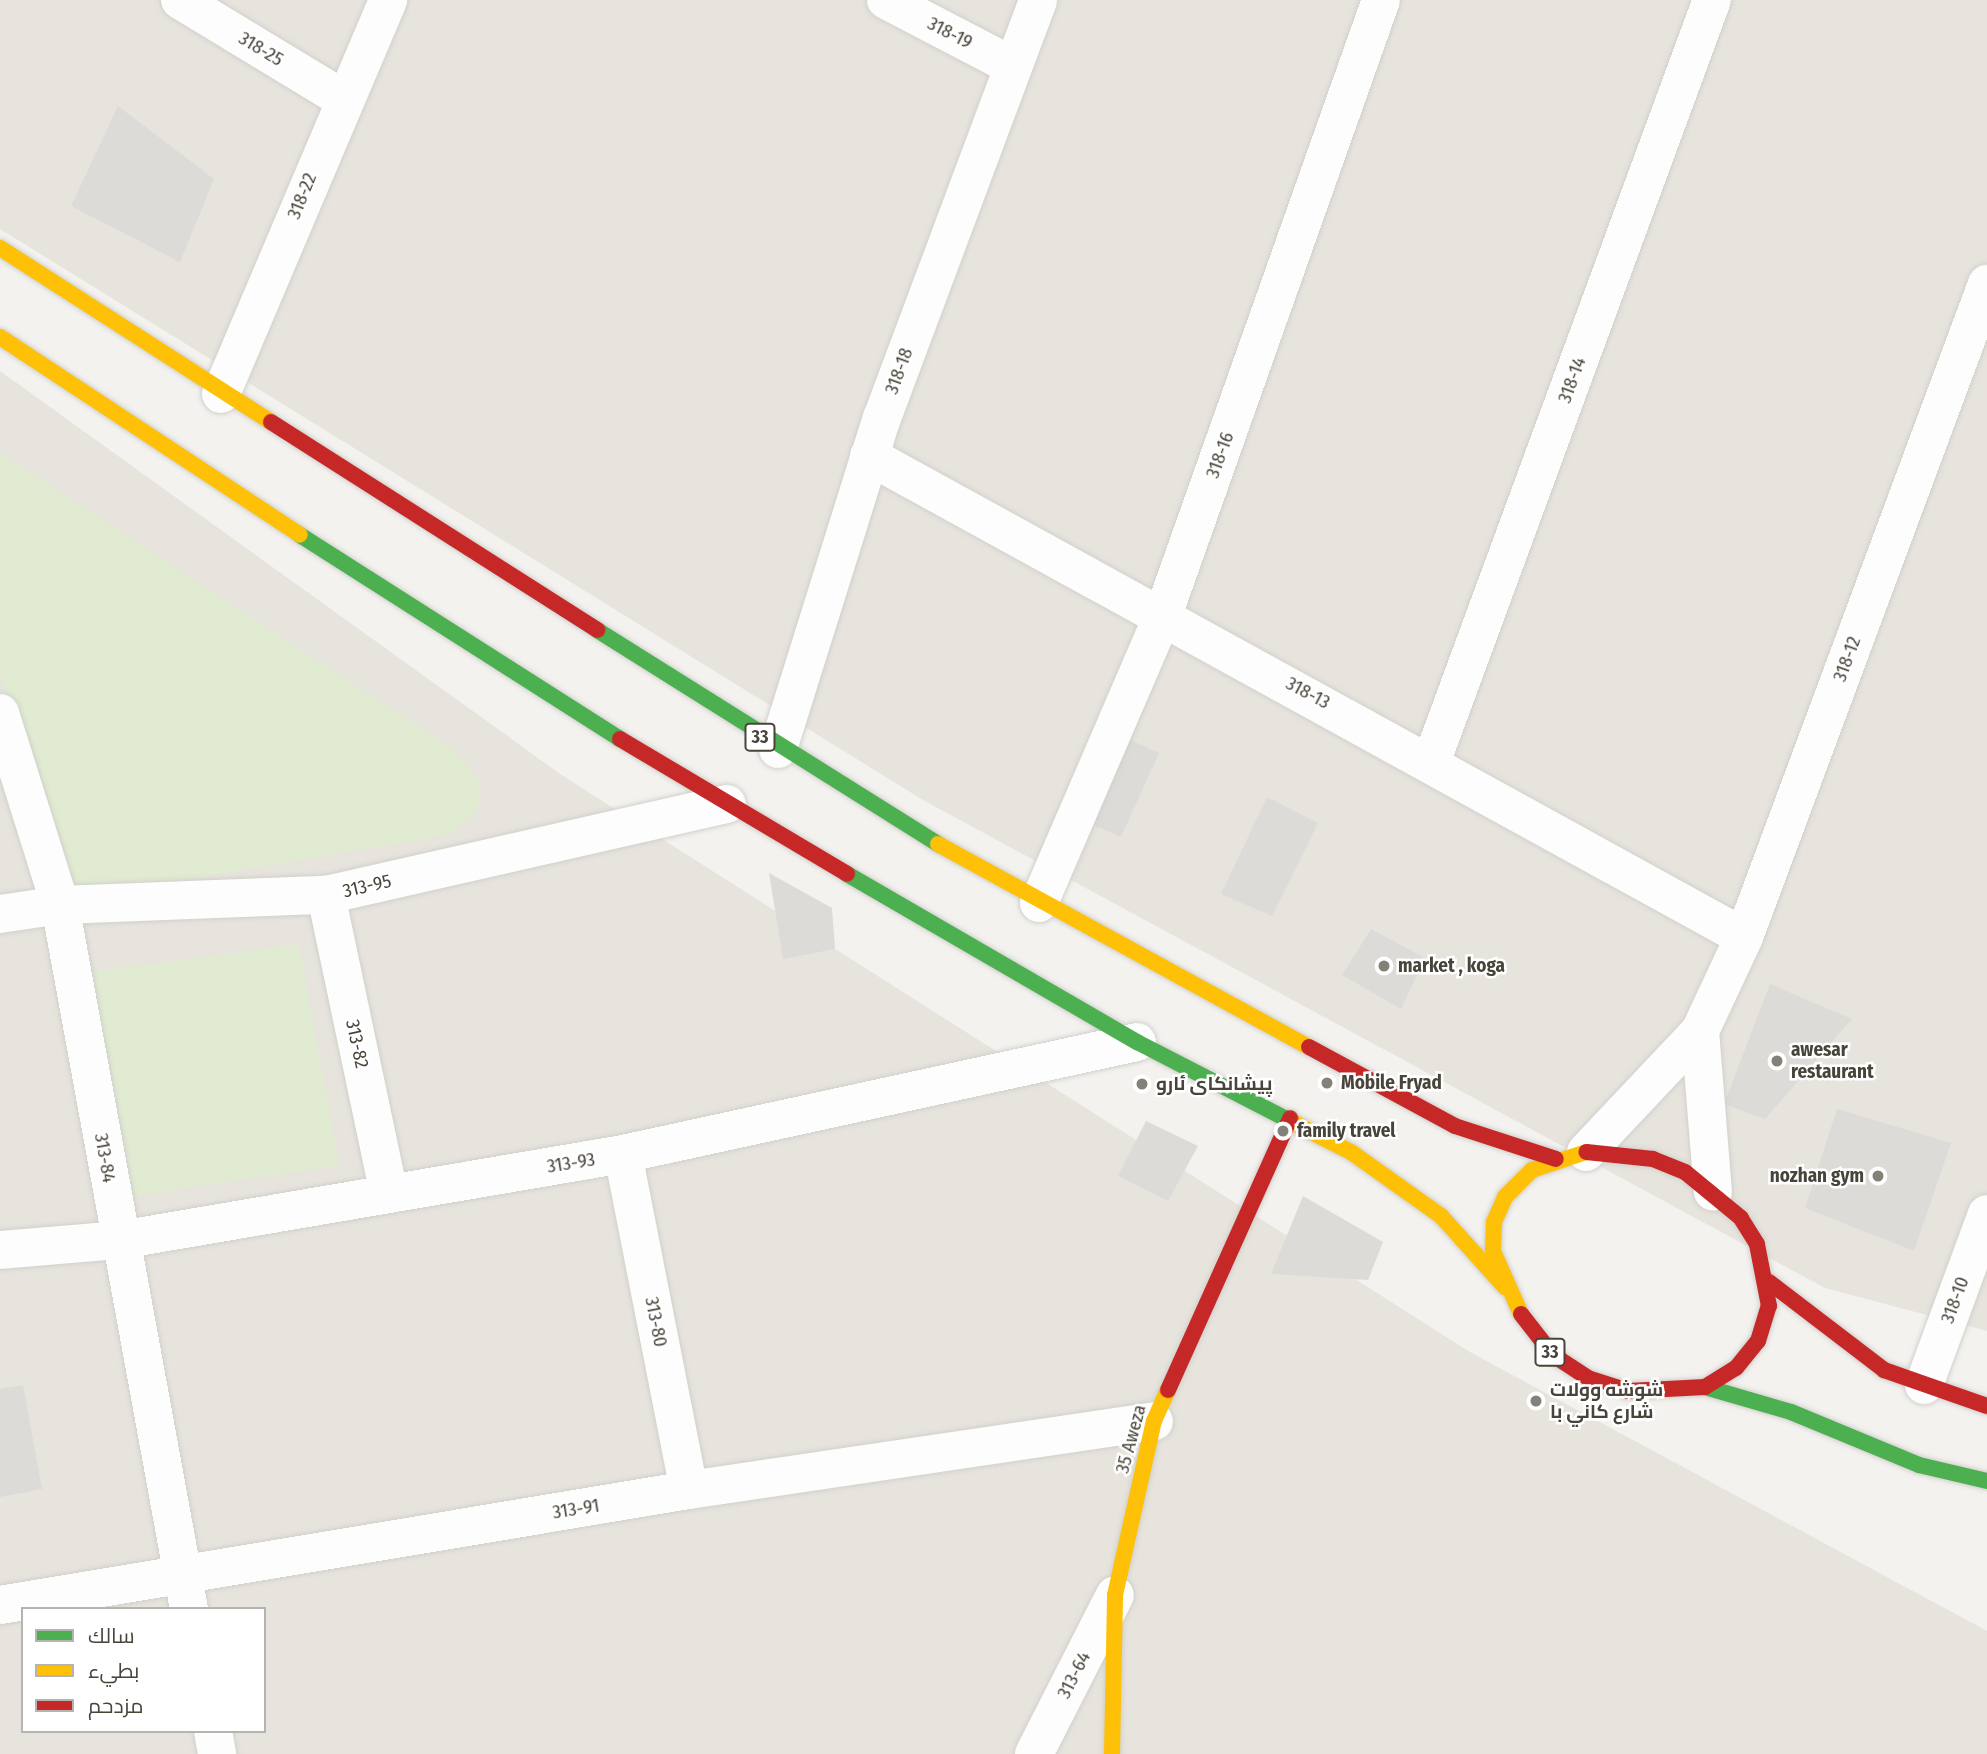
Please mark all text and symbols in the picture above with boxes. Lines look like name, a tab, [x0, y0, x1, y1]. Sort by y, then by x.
street label: 318-19	[924, 12, 976, 54]
street label: 318-25	[235, 27, 287, 71]
street label: 318-22	[283, 170, 321, 222]
street label: 318-18	[880, 345, 918, 397]
street label: 318-14	[1553, 354, 1591, 406]
street label: 318-16	[1201, 429, 1239, 481]
street label: 318-12	[1828, 633, 1866, 685]
street label: 318-13	[1282, 672, 1334, 714]
road number: 33	[744, 722, 776, 752]
street label: 313-95	[341, 869, 393, 903]
place label: market , koga	[1398, 955, 1505, 977]
marker: market , koga	[1376, 958, 1392, 974]
street label: 313-82	[341, 1018, 373, 1070]
place label: awesar restaurant	[1791, 1039, 1874, 1083]
marker: awesar restaurant	[1769, 1053, 1785, 1069]
place label: Mobile Fryad	[1341, 1072, 1442, 1094]
place label: پیشانکای ئارو	[1156, 1073, 1272, 1095]
marker: Mobile Fryad	[1319, 1075, 1335, 1091]
marker: پیشانکای ئارو	[1134, 1076, 1150, 1092]
place label: family travel	[1297, 1120, 1396, 1142]
marker: family travel	[1275, 1123, 1291, 1139]
street label: 313-84	[89, 1131, 121, 1185]
street label: 313-93	[545, 1148, 597, 1178]
place label: nozhan gym	[1770, 1165, 1864, 1187]
marker: nozhan gym	[1870, 1168, 1886, 1184]
street label: 318-10	[1936, 1274, 1974, 1326]
street label: 313-80	[640, 1295, 672, 1349]
road number: 33	[1534, 1338, 1566, 1366]
place label: شوشه وولات شارع كاني با	[1550, 1379, 1663, 1423]
marker: شوشه وولات شارع كاني با	[1528, 1393, 1544, 1409]
street label: 35 Aweza	[1111, 1402, 1151, 1476]
street label: 313-91	[551, 1494, 601, 1524]
legend	[21, 1607, 266, 1733]
text: سالك	[88, 1623, 135, 1649]
street label: 313-64	[1053, 1648, 1095, 1702]
text: بطيء	[88, 1658, 139, 1684]
text: مزدحم	[88, 1693, 143, 1719]

